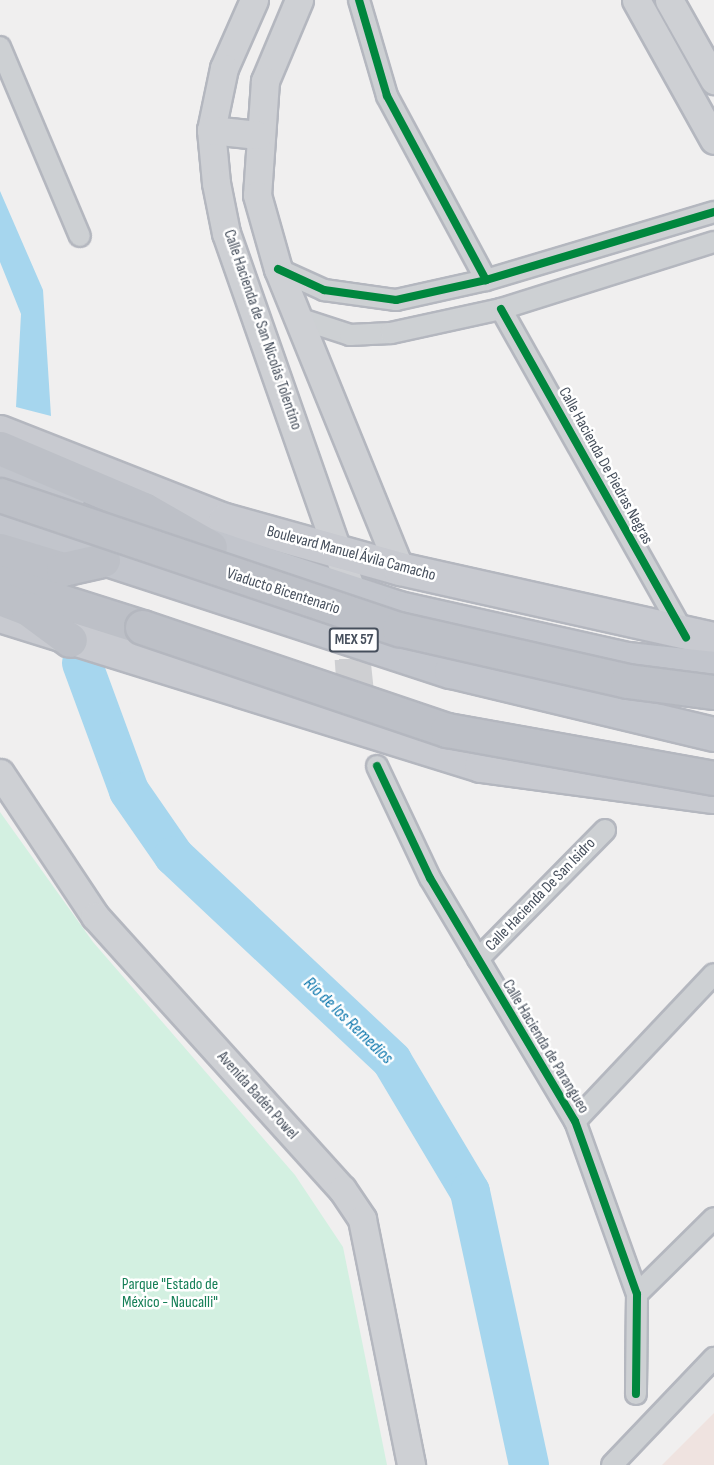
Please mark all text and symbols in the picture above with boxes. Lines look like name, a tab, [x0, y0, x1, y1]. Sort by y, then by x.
street label: Calle Hacienda de San Nicolás Tolentino	[219, 227, 305, 433]
street label: Calle Hacienda De Piedras Negras	[554, 384, 656, 548]
street label: Boulevard Manuel Ávila Camacho	[264, 522, 438, 586]
street label: Viaducto Bicentenario	[224, 565, 342, 619]
road number: MEX 57	[328, 628, 380, 652]
street label: Calle Hacienda De San Isidro	[482, 834, 600, 956]
water label: Río de los Remedios	[299, 973, 397, 1069]
street label: Calle Hacienda de Parangueo	[497, 977, 593, 1117]
street label: Avenida Badén Powel	[212, 1048, 302, 1144]
park label: Parque "Estado de México - Naucalli"	[122, 1275, 218, 1313]

